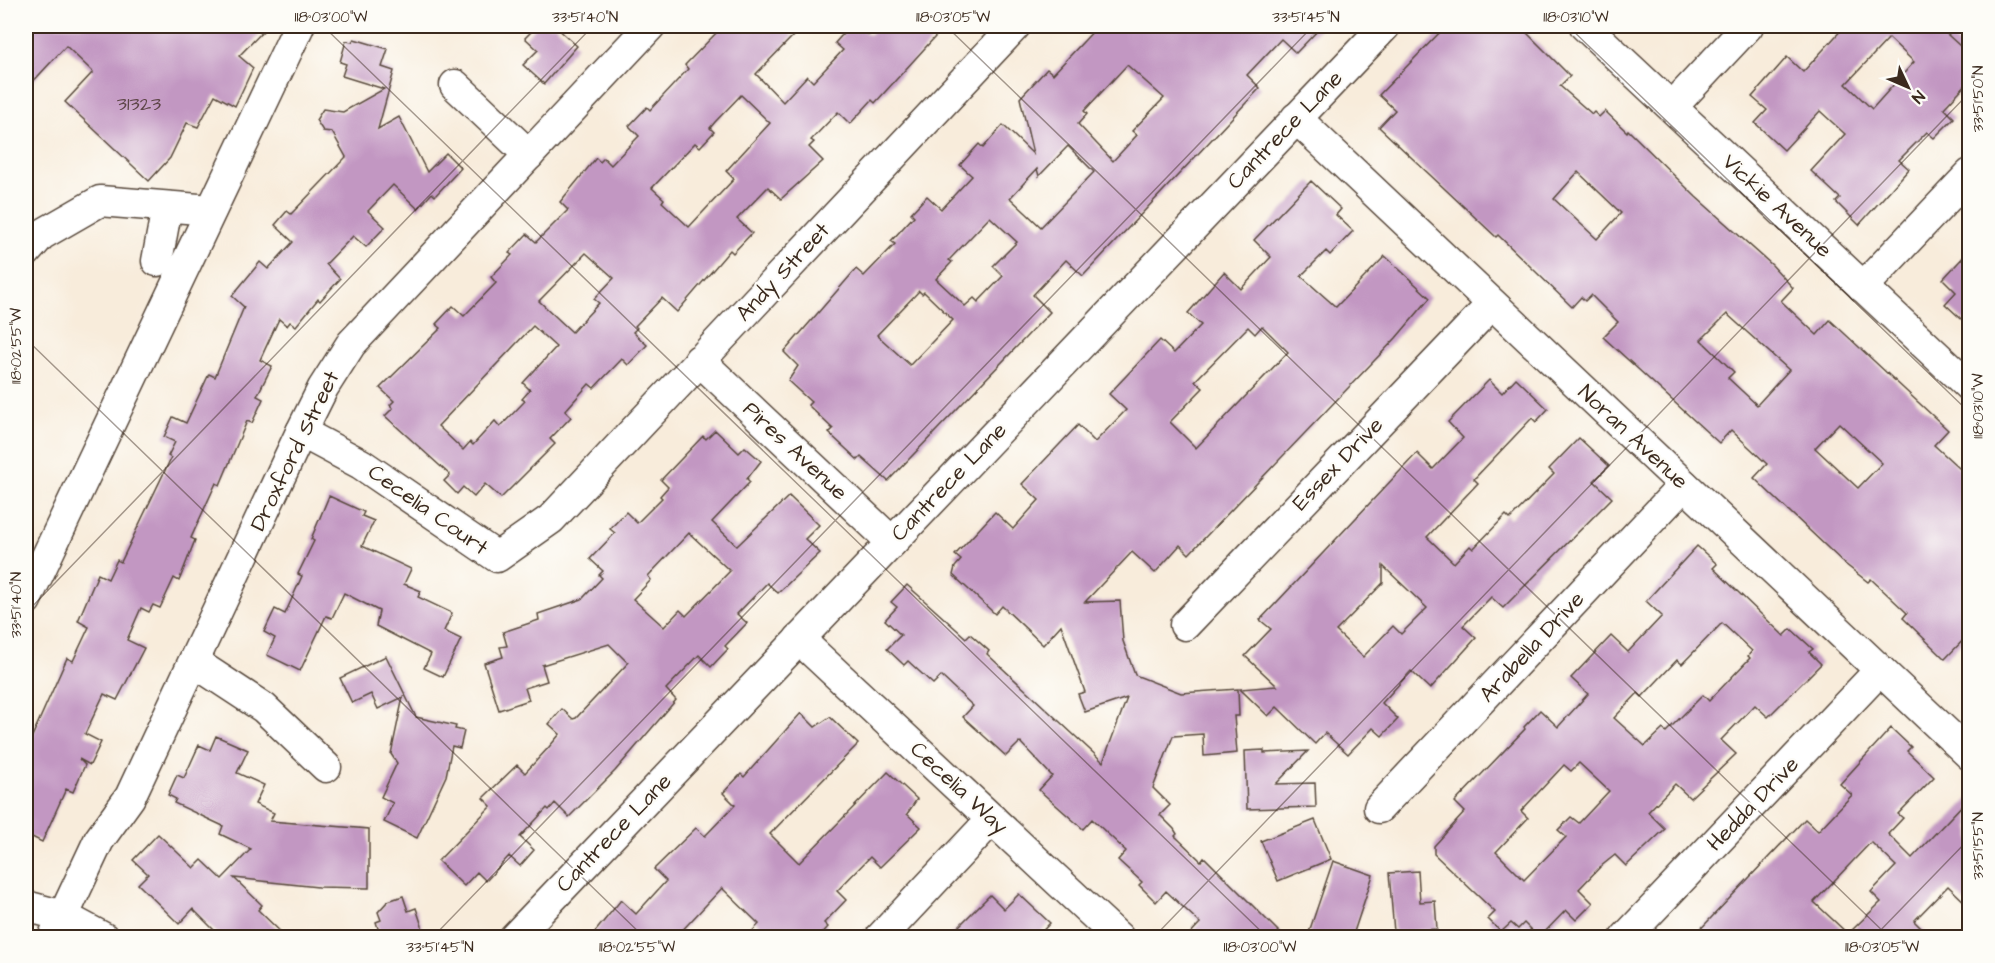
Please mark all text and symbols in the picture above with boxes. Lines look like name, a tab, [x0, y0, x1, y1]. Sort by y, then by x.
text: 118°03'00"W	[295, 7, 367, 28]
text: 33°51'40"N	[552, 7, 618, 28]
text: 118°03'05"W	[916, 7, 990, 28]
text: 33°51'45"N	[1272, 7, 1340, 28]
text: 118°03'10"W	[1543, 7, 1609, 28]
north arrow	[1878, 57, 1938, 117]
street label: Cantrece Lane	[1220, 64, 1350, 196]
text: 33°51'50"N	[1968, 66, 1989, 132]
text: N	[1907, 85, 1929, 108]
house number: 31323	[117, 90, 161, 118]
street label: Vickie Avenue	[1715, 147, 1839, 265]
street label: Andy Street	[729, 216, 838, 329]
text: 118°02'55"W	[6, 308, 27, 384]
street label: Droxford Street	[243, 366, 347, 536]
text: 118°03'10"W	[1968, 373, 1989, 439]
street label: Noran Avenue	[1571, 378, 1695, 496]
street label: Pires Avenue	[736, 394, 854, 508]
street label: Essex Drive	[1285, 410, 1391, 518]
street label: Cantrece Lane	[884, 416, 1014, 548]
street label: Cecelia Court	[362, 457, 494, 563]
text: 33°51'40"N	[6, 572, 27, 638]
street label: Arabella Drive	[1472, 585, 1592, 709]
street label: Cecelia Way	[902, 734, 1015, 842]
street label: Hedda Drive	[1700, 750, 1806, 858]
street label: Cantrece Lane	[549, 767, 679, 899]
text: 33°51'55"N	[1968, 812, 1989, 880]
text: 33°51'45"N	[406, 937, 474, 958]
text: 118°02'55"W	[599, 937, 675, 958]
text: 118°03'00"W	[1224, 937, 1296, 958]
text: 118°03'05"W	[1845, 937, 1919, 958]

